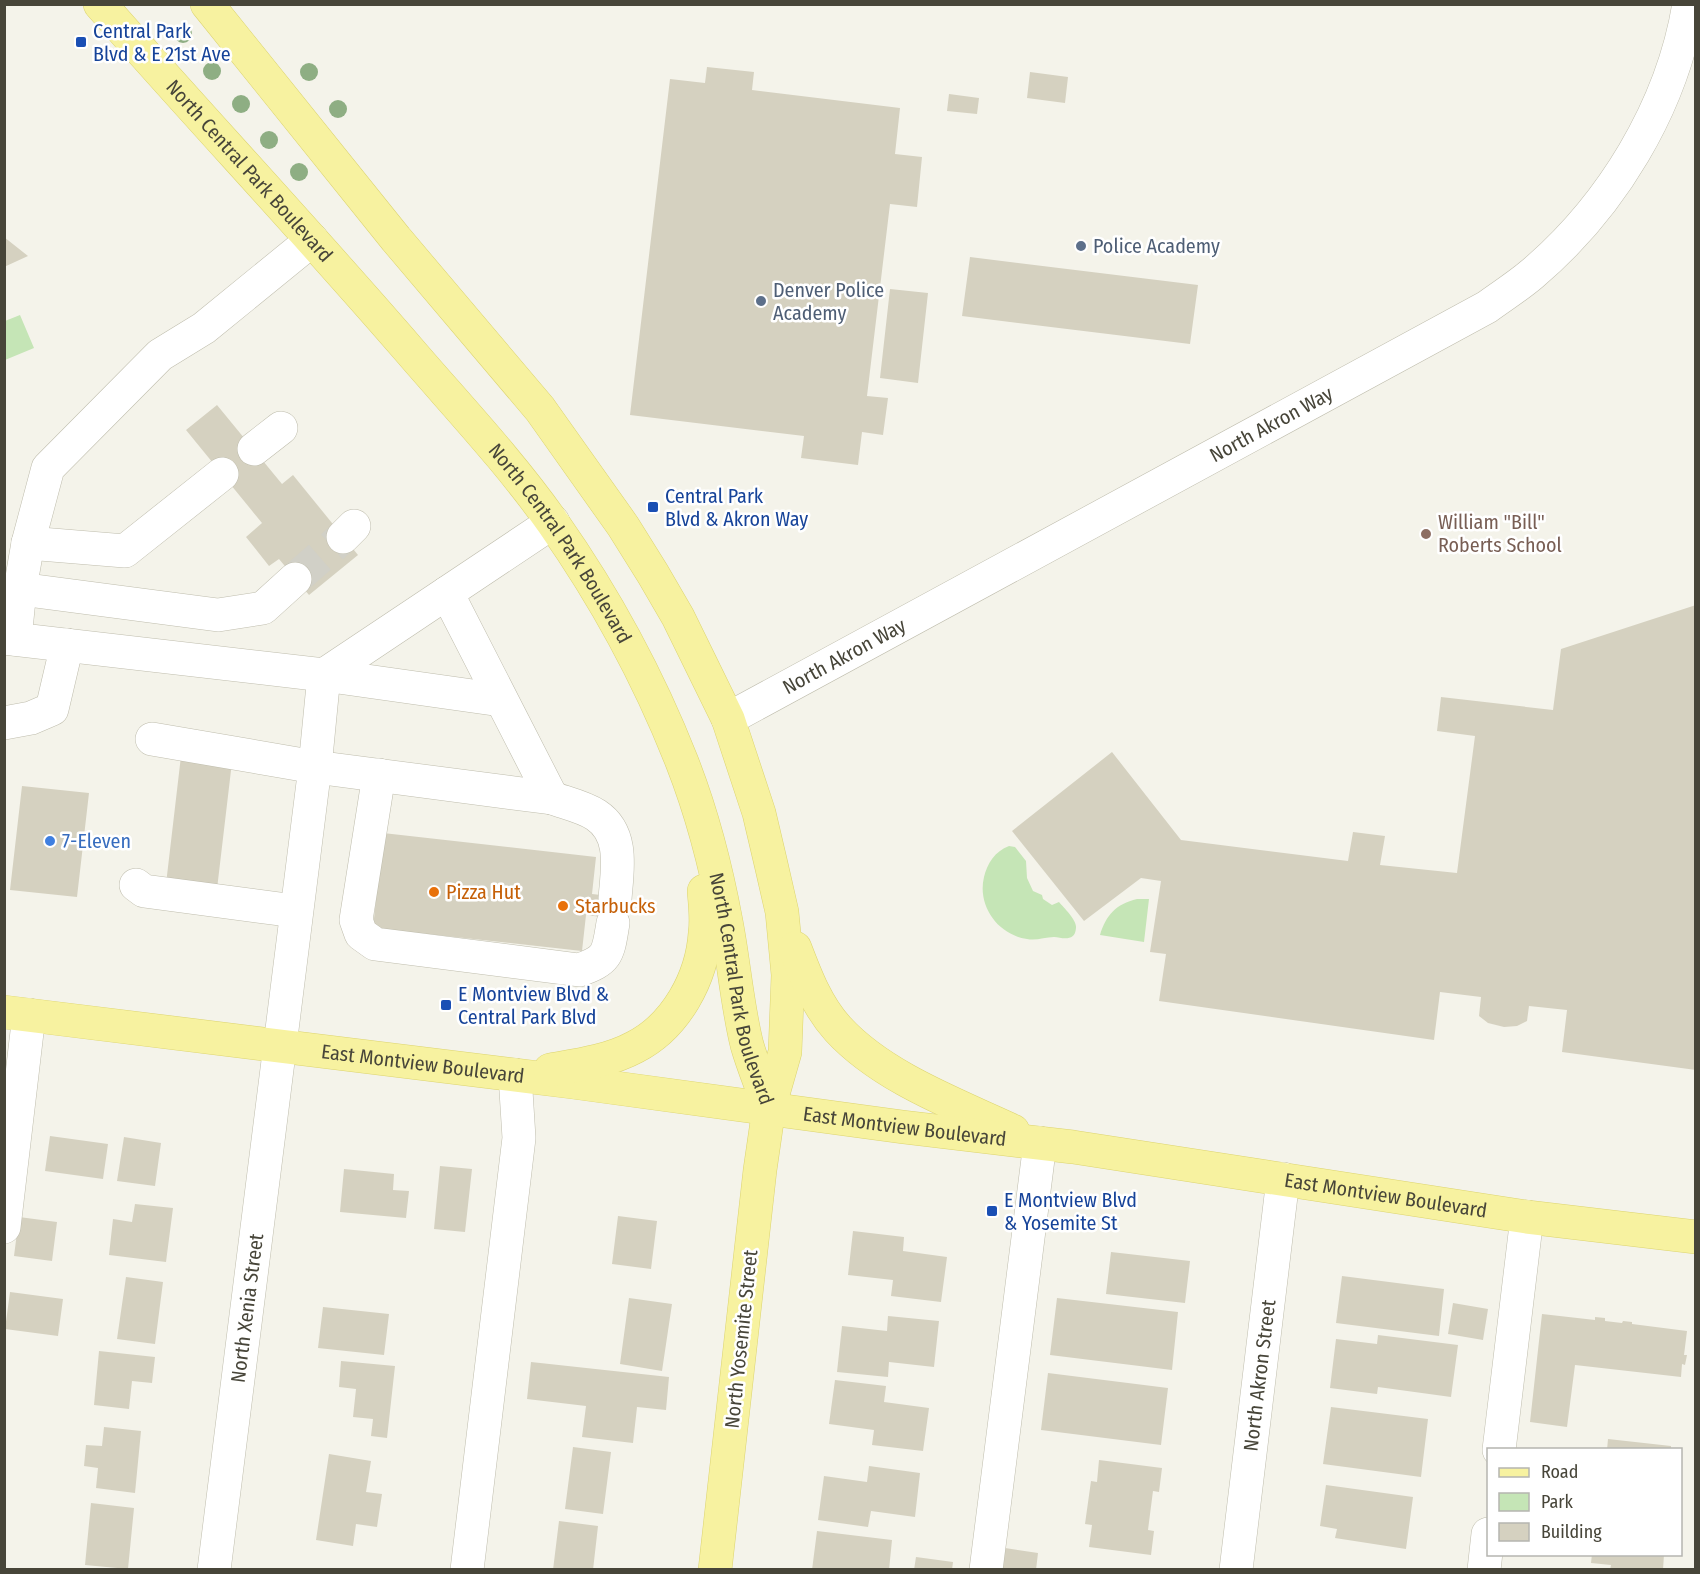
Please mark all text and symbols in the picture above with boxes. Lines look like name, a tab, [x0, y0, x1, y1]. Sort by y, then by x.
place label: Central Park Blvd & E 21st Ave	[93, 19, 231, 66]
marker: Central Park Blvd & E 21st Ave	[74, 35, 88, 49]
street label: North Central Park Boulevard	[161, 75, 338, 267]
place label: Police Academy	[1093, 234, 1220, 258]
marker: Police Academy	[1074, 239, 1088, 253]
place label: Denver Police Academy	[773, 278, 884, 325]
marker: Denver Police Academy	[754, 294, 768, 308]
street label: North Akron Way	[1206, 381, 1337, 467]
street label: North Central Park Boulevard	[484, 439, 637, 647]
place label: Central Park Blvd & Akron Way	[665, 484, 808, 531]
marker: Central Park Blvd & Akron Way	[646, 500, 660, 514]
place label: William "Bill" Roberts School	[1438, 510, 1562, 557]
marker: William "Bill" Roberts School	[1419, 527, 1433, 541]
street label: North Akron Way	[778, 613, 910, 699]
place label: 7-Eleven	[62, 829, 131, 853]
marker: 7-Eleven	[43, 834, 57, 848]
street label: North Central Park Boulevard	[704, 870, 779, 1108]
place label: Pizza Hut	[446, 880, 521, 904]
marker: Pizza Hut	[427, 885, 441, 899]
place label: Starbucks	[575, 894, 656, 918]
marker: Starbucks	[556, 899, 570, 913]
place label: E Montview Blvd & Central Park Blvd	[458, 982, 609, 1029]
marker: E Montview Blvd & Central Park Blvd	[439, 998, 453, 1012]
street label: East Montview Boulevard	[320, 1039, 526, 1088]
street label: East Montview Boulevard	[802, 1102, 1008, 1151]
street label: East Montview Boulevard	[1283, 1168, 1489, 1223]
place label: E Montview Blvd & Yosemite St	[1004, 1188, 1137, 1235]
marker: E Montview Blvd & Yosemite St	[985, 1204, 999, 1218]
street label: North Xenia Street	[226, 1232, 268, 1384]
street label: North Yosemite Street	[720, 1248, 762, 1430]
street label: North Akron Street	[1238, 1298, 1280, 1453]
legend	[1487, 1448, 1682, 1556]
text: Road	[1541, 1461, 1578, 1483]
text: Park	[1541, 1491, 1574, 1513]
text: Building	[1541, 1521, 1602, 1543]

